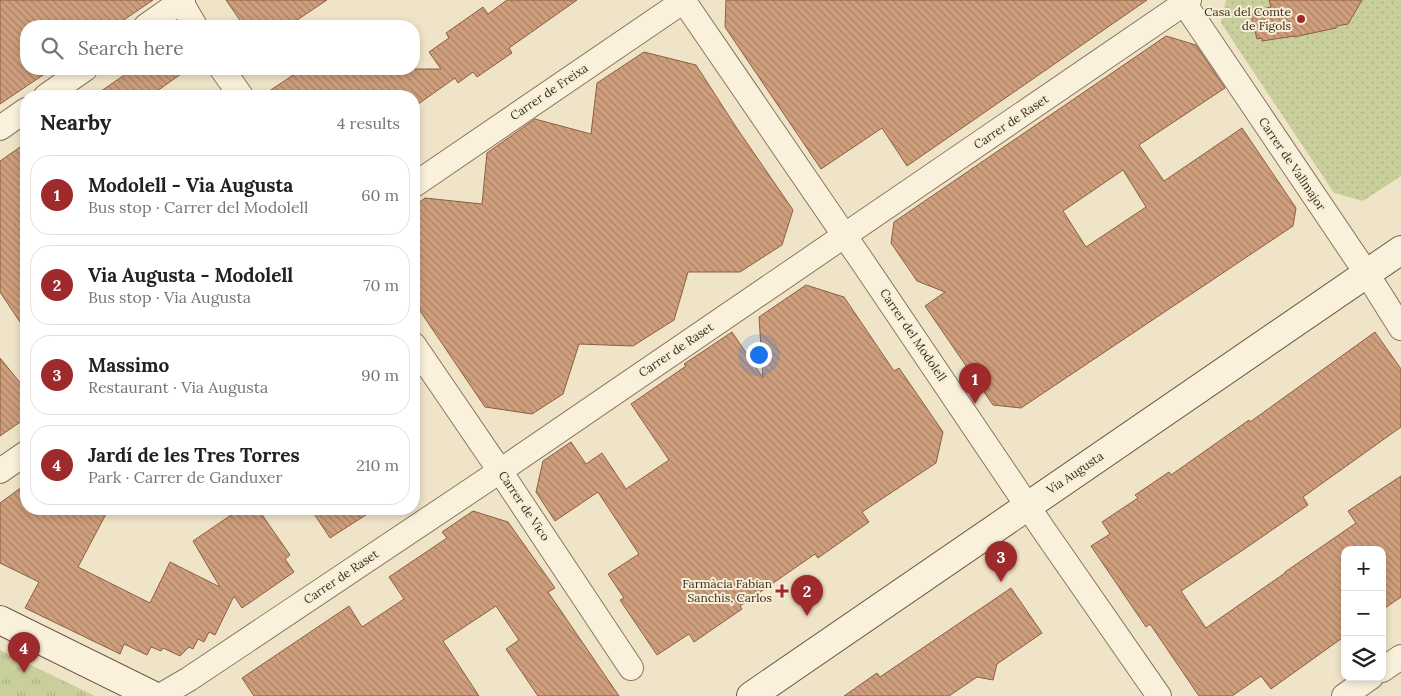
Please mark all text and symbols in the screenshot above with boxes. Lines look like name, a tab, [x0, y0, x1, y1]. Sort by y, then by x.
place label: Casa del Comte de Fígols	[1204, 4, 1291, 33]
marker: Casa del Comte de Fígols	[1295, 13, 1307, 25]
search box	[20, 20, 420, 75]
icon: search	[38, 34, 66, 62]
text: Search here	[78, 36, 184, 60]
street label: Carrer de Freixa	[507, 60, 590, 123]
street label: Carrer de Raset	[970, 91, 1051, 152]
text: Nearby	[40, 109, 111, 136]
text: 4 results	[337, 113, 400, 133]
street label: Carrer de Vallmajor	[1256, 114, 1330, 214]
text: Modolell - Via Augusta	[88, 173, 293, 197]
text: 1	[54, 185, 60, 205]
text: 60 m	[361, 185, 399, 205]
text: Bus stop · Carrer del Modolell	[88, 197, 308, 217]
text: Via Augusta - Modolell	[88, 263, 293, 287]
text: 2	[53, 275, 61, 295]
text: 70 m	[363, 275, 399, 295]
street label: Carrer del Modolell	[877, 286, 950, 384]
text: Bus stop · Via Augusta	[88, 287, 251, 307]
street label: Carrer de Raset	[635, 319, 716, 380]
your location	[746, 342, 772, 368]
text: Massimo	[88, 353, 169, 377]
pin: 1	[959, 363, 991, 404]
text: 3	[53, 365, 61, 385]
text: 90 m	[361, 365, 399, 385]
text: Restaurant · Via Augusta	[88, 377, 268, 397]
text: Jardí de les Tres Torres	[88, 443, 300, 467]
street label: Via Augusta	[1043, 448, 1106, 498]
text: 4	[53, 455, 61, 475]
text: 210 m	[356, 455, 399, 475]
text: Park · Carrer de Ganduxer	[88, 467, 282, 487]
street label: Carrer de Vico	[496, 468, 553, 543]
pin: 3	[985, 541, 1017, 582]
street label: Carrer de Raset	[300, 546, 381, 607]
map controls	[1341, 546, 1386, 681]
button: +	[1341, 546, 1386, 591]
pin: 2	[791, 575, 823, 616]
place label: Farmàcia Fabian Sanchis, Carlos	[682, 576, 772, 605]
marker: Farmàcia Fabian Sanchis, Carlos	[776, 585, 788, 597]
button: −	[1341, 591, 1386, 636]
pin: 4	[8, 632, 40, 673]
button: layers	[1341, 636, 1386, 681]

